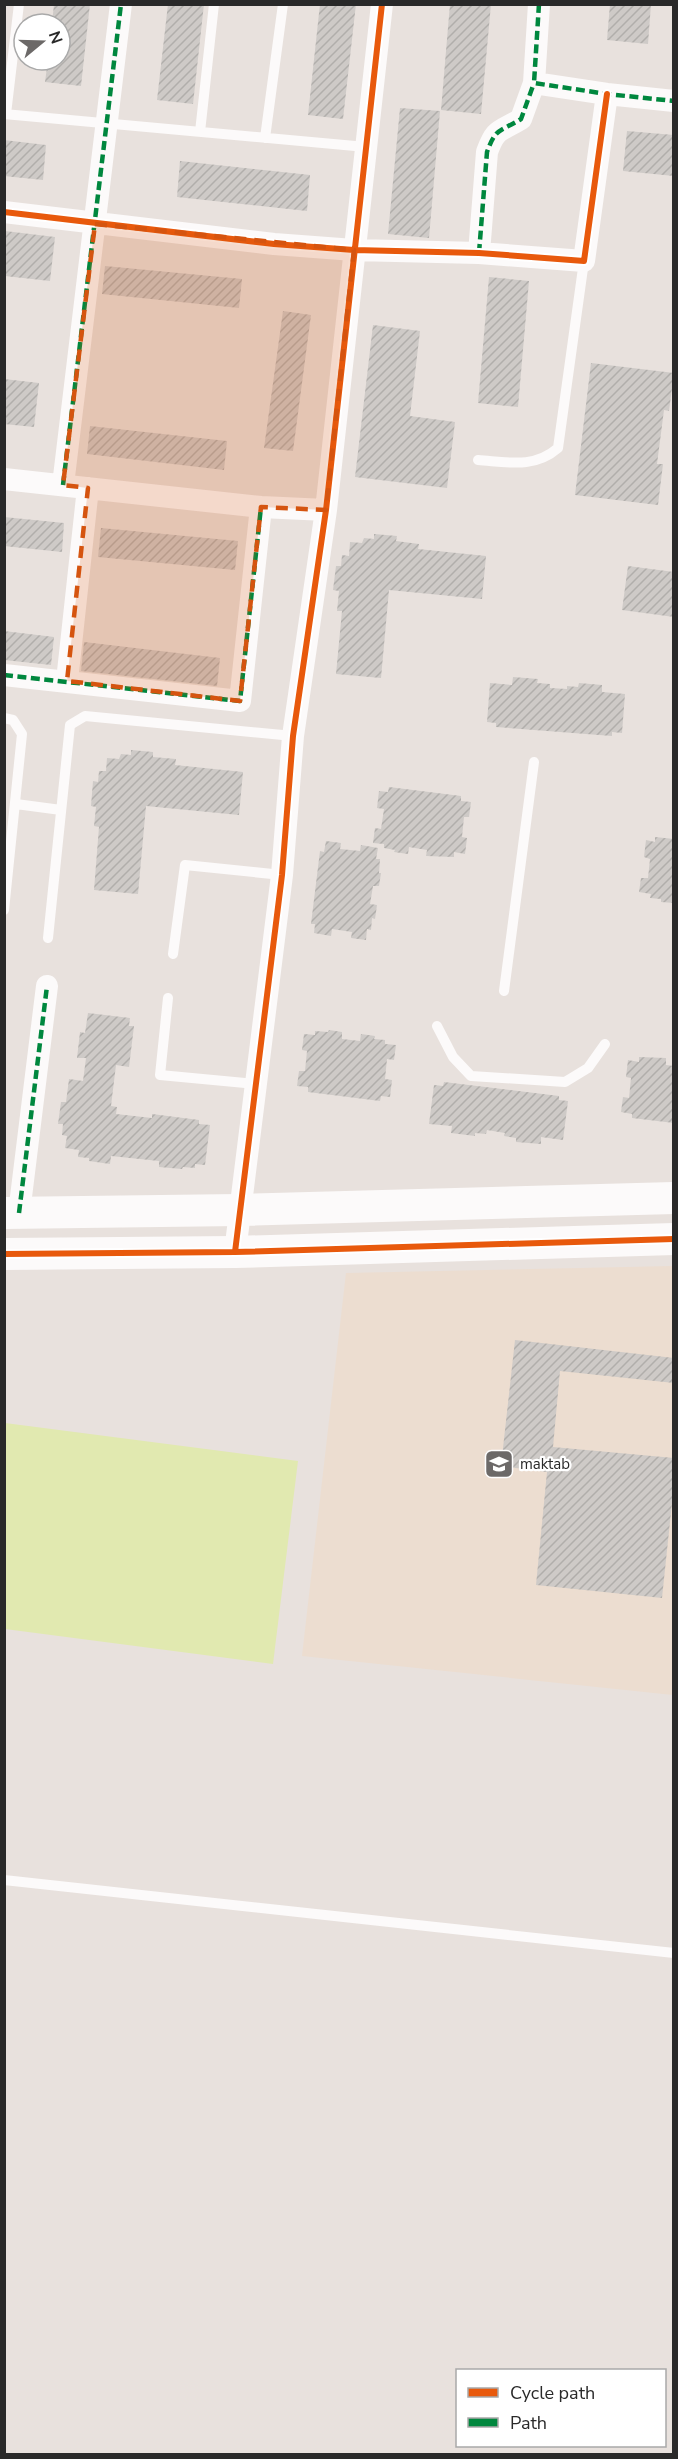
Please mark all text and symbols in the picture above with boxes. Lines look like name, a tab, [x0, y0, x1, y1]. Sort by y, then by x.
north arrow	[12, 12, 72, 72]
text: N	[43, 28, 68, 47]
school or university icon: maktab	[483, 1448, 515, 1480]
place label: maktab	[520, 1454, 570, 1474]
legend	[456, 2369, 666, 2447]
text: Cycle path	[510, 2381, 595, 2405]
text: Path	[510, 2411, 547, 2435]

